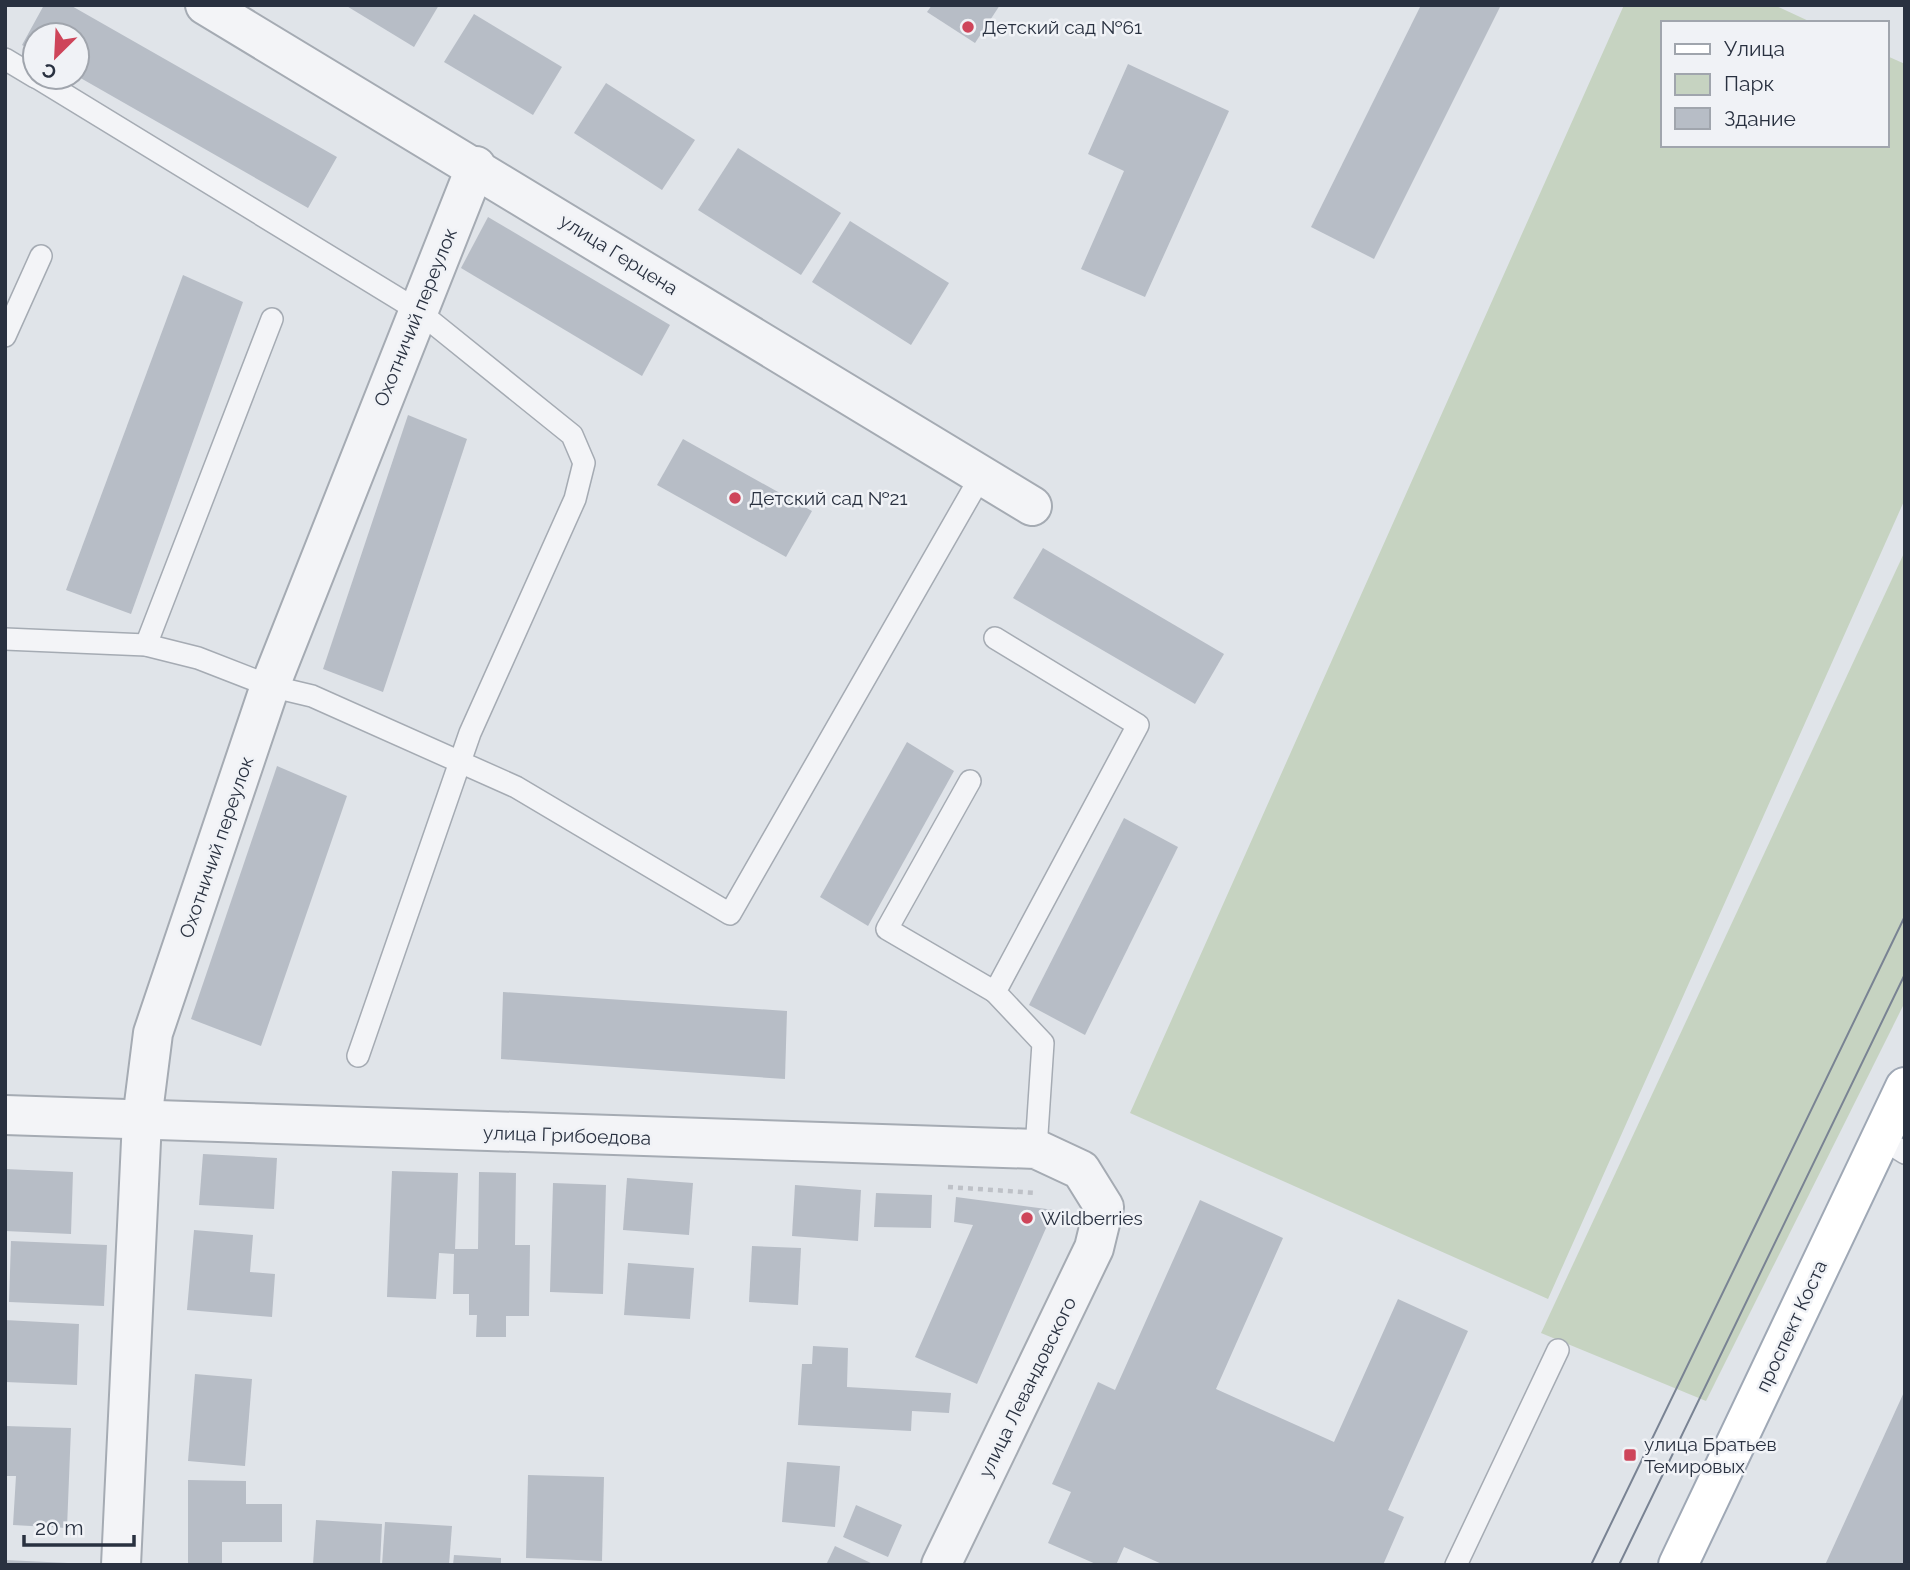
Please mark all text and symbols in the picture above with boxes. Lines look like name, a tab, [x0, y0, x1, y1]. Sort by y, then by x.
place label: Детский сад №61	[982, 16, 1142, 38]
marker: Детский сад №61	[960, 19, 976, 35]
north arrow	[21, 21, 91, 91]
legend	[1661, 21, 1889, 147]
text: Улица	[1724, 36, 1785, 61]
text: С	[39, 59, 60, 84]
text: Парк	[1724, 71, 1774, 96]
text: Здание	[1724, 106, 1796, 131]
street label: улица Герцена	[556, 209, 682, 299]
street label: Охотничий переулок	[369, 224, 461, 410]
place label: Детский сад №21	[749, 487, 908, 509]
marker: Детский сад №21	[727, 490, 743, 506]
street label: Охотничий переулок	[175, 753, 257, 941]
street label: улица Грибоедова	[483, 1121, 651, 1149]
place label: Wildberries	[1041, 1207, 1143, 1229]
marker: Wildberries	[1019, 1210, 1035, 1226]
street label: проспект Коста	[1751, 1257, 1831, 1395]
street label: улица Левандовского	[974, 1293, 1080, 1481]
place label: улица Братьев Темировых	[1644, 1433, 1777, 1477]
marker: улица Братьев Темировых	[1622, 1447, 1638, 1463]
scale bar	[24, 1504, 135, 1548]
text: 20 m	[35, 1515, 83, 1540]

